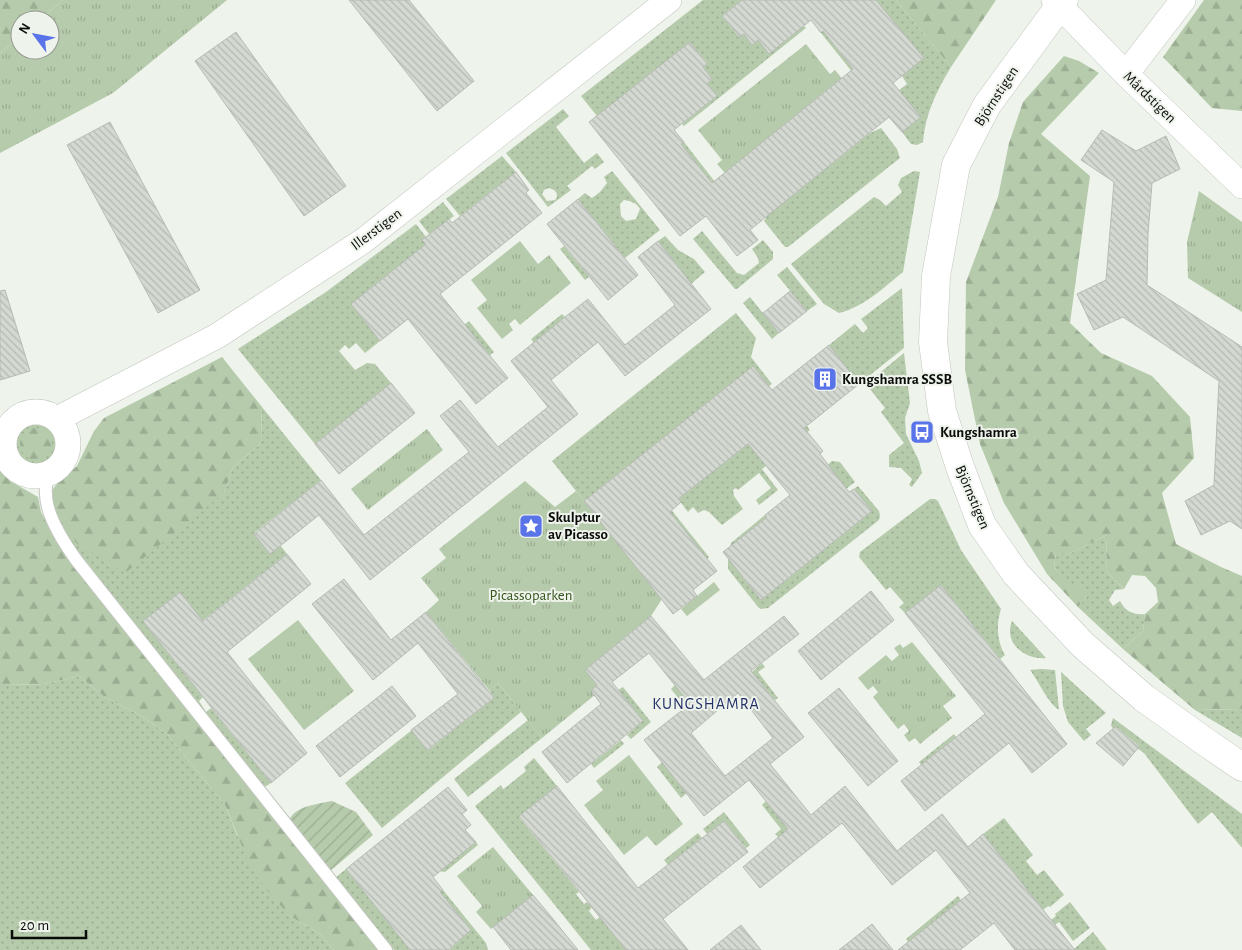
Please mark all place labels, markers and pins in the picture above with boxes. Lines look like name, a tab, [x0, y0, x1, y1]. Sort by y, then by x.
building icon: Kungshamra SSSB	[812, 366, 838, 392]
place label: Kungshamra SSSB	[842, 372, 953, 387]
bus stop icon: Kungshamra	[909, 419, 935, 445]
place label: Kungshamra	[940, 425, 1017, 440]
place label: Skulptur av Picasso	[548, 510, 608, 542]
place icon: Skulptur av Picasso	[518, 513, 544, 539]

